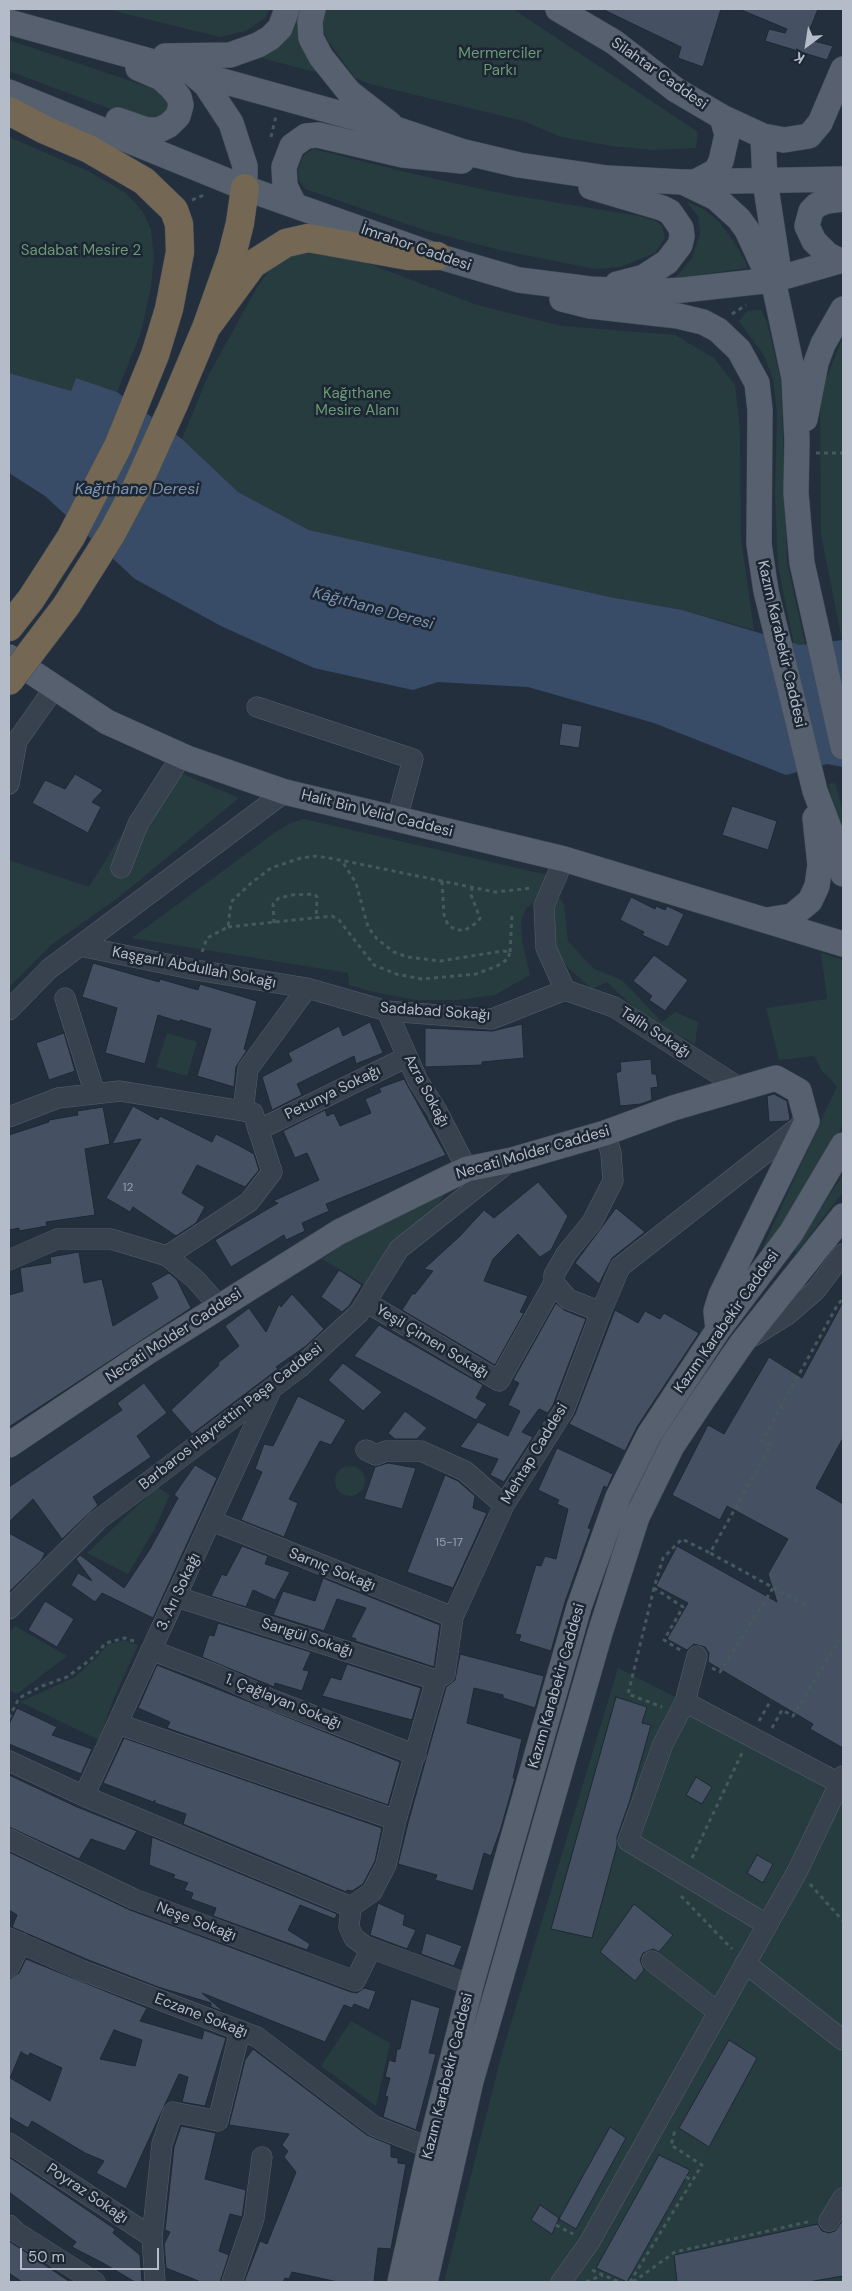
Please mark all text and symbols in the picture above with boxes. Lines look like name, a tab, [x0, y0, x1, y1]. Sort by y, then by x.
north arrow	[782, 20, 832, 70]
street label: Silahtar Caddesi	[607, 34, 711, 114]
park label: Mermerciler Parkı	[458, 45, 542, 80]
text: K	[791, 48, 808, 68]
street label: İmrahor Caddesi	[359, 221, 473, 275]
park label: Sadabat Mesire 2	[21, 242, 141, 260]
park label: Kağıthane Mesire Alanı	[315, 385, 399, 420]
water label: Kağıthane Deresi	[75, 480, 199, 500]
street label: Kazım Karabekir Caddesi	[753, 559, 809, 729]
water label: Kâğıthane Deresi	[310, 584, 436, 634]
street label: Halit Bin Velid Caddesi	[299, 786, 455, 842]
street label: Kaşgarlı Abdullah Sokağı	[110, 943, 278, 993]
street label: Sadabad Sokağı	[379, 999, 491, 1025]
street label: Talih Sokağı	[617, 1004, 693, 1062]
street label: Azra Sokağı	[399, 1052, 453, 1130]
street label: Petunya Sokağı	[282, 1062, 384, 1124]
street label: Necati Molder Caddesi	[454, 1122, 612, 1184]
house number: 12	[123, 1181, 133, 1195]
street label: Kazım Karabekir Caddesi	[671, 1247, 783, 1397]
street label: Necati Molder Caddesi	[103, 1285, 245, 1387]
street label: Yeşil Çimen Sokağı	[372, 1301, 492, 1383]
street label: Barbaros Hayrettin Paşa Caddesi	[136, 1340, 326, 1494]
street label: Mehtap Caddesi	[498, 1400, 572, 1508]
house number: 15-17	[435, 1536, 463, 1550]
street label: Sarnıç Sokağı	[286, 1544, 378, 1596]
street label: 3. Arı Sokağı	[153, 1550, 205, 1634]
street label: Kazım Karabekir Caddesi	[525, 1602, 589, 1770]
street label: Sarıgül Sokağı	[259, 1615, 355, 1661]
street label: 1. Çağlayan Sokağı	[222, 1670, 344, 1734]
street label: Neşe Sokağı	[154, 1899, 238, 1945]
street label: Eczane Sokağı	[152, 1990, 250, 2042]
street label: Kazım Karabekir Caddesi	[419, 1991, 477, 2161]
street label: Poyraz Sokağı	[43, 2160, 131, 2228]
scale bar	[22, 2238, 161, 2270]
text: 50 m	[28, 2247, 65, 2267]

